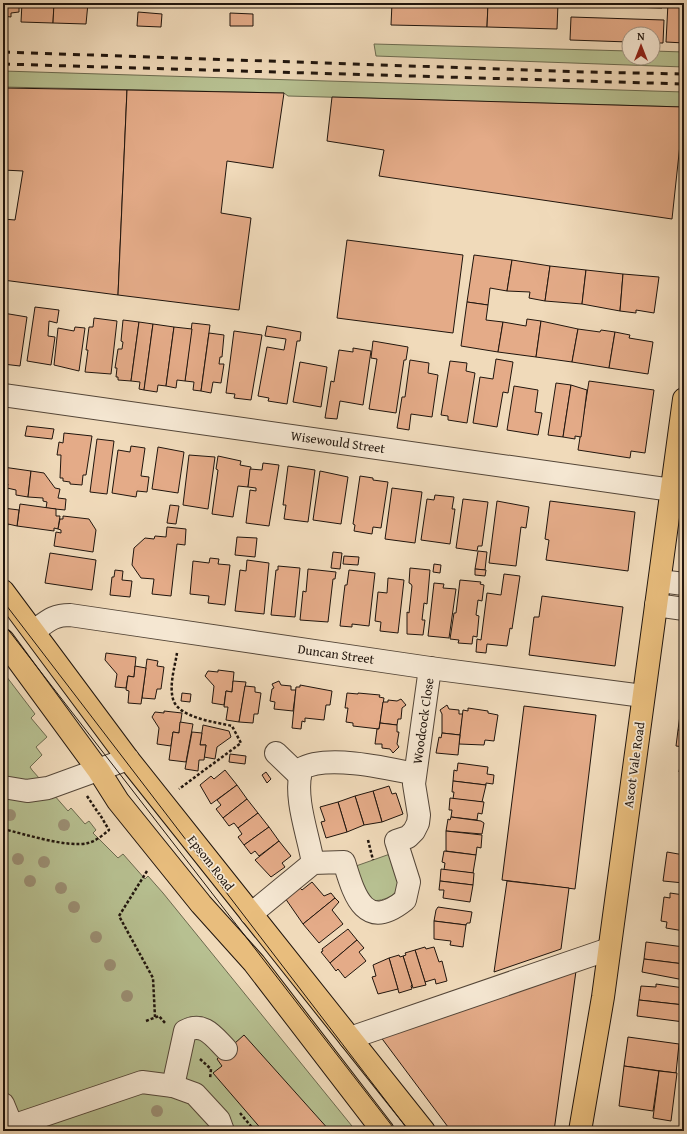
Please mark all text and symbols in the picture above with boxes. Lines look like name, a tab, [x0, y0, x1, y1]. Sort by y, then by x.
north arrow	[621, 26, 661, 66]
text: N	[637, 28, 645, 44]
street label: Wisewould Street	[290, 426, 387, 458]
street label: Duncan Street	[296, 639, 376, 669]
street label: Woodcock Close	[408, 677, 438, 765]
street label: Ascot Vale Road	[619, 721, 649, 809]
street label: Epsom Road	[183, 831, 239, 895]

